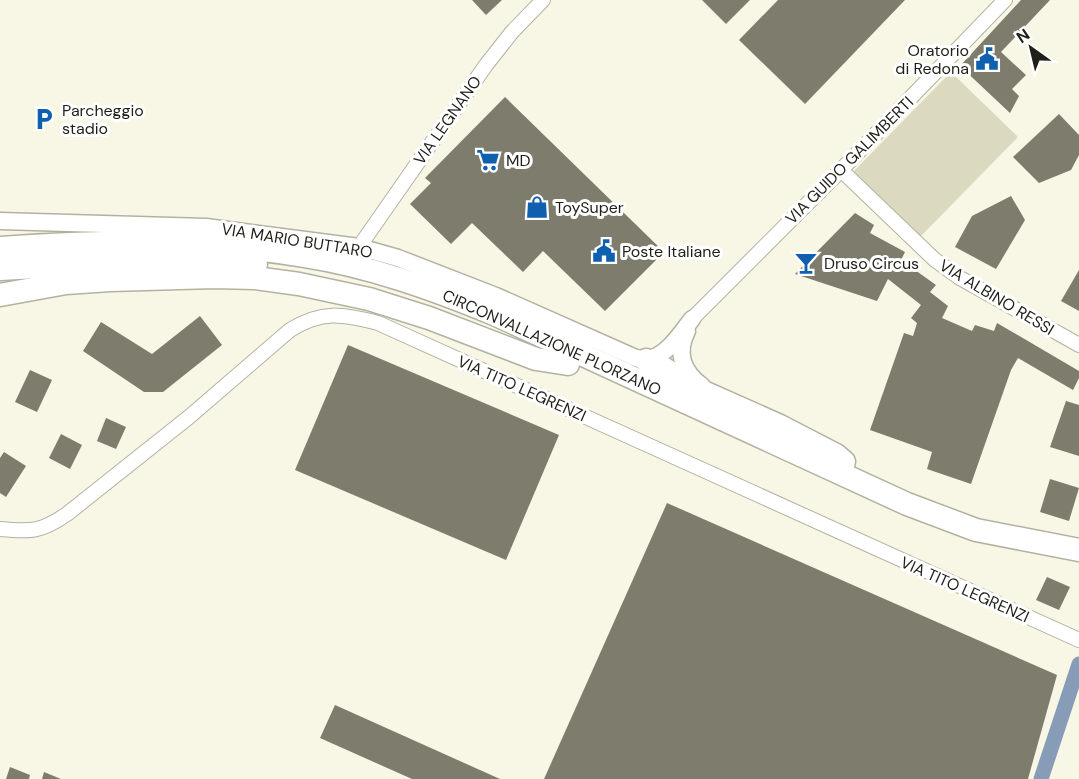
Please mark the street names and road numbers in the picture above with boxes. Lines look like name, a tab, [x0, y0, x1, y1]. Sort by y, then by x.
street label: VIA LEGNANO	[409, 72, 486, 169]
street label: VIA GUIDO GALIMBERTI	[781, 92, 918, 229]
street label: VIA MARIO BUTTARO	[220, 218, 374, 263]
street label: VIA ALBINO RESSI	[935, 255, 1058, 340]
street label: CIRCONVALLAZIONE PLORZANO	[439, 285, 664, 400]
street label: VIA TITO LEGRENZI	[454, 351, 589, 426]
street label: VIA TITO LEGRENZI	[897, 552, 1032, 627]

